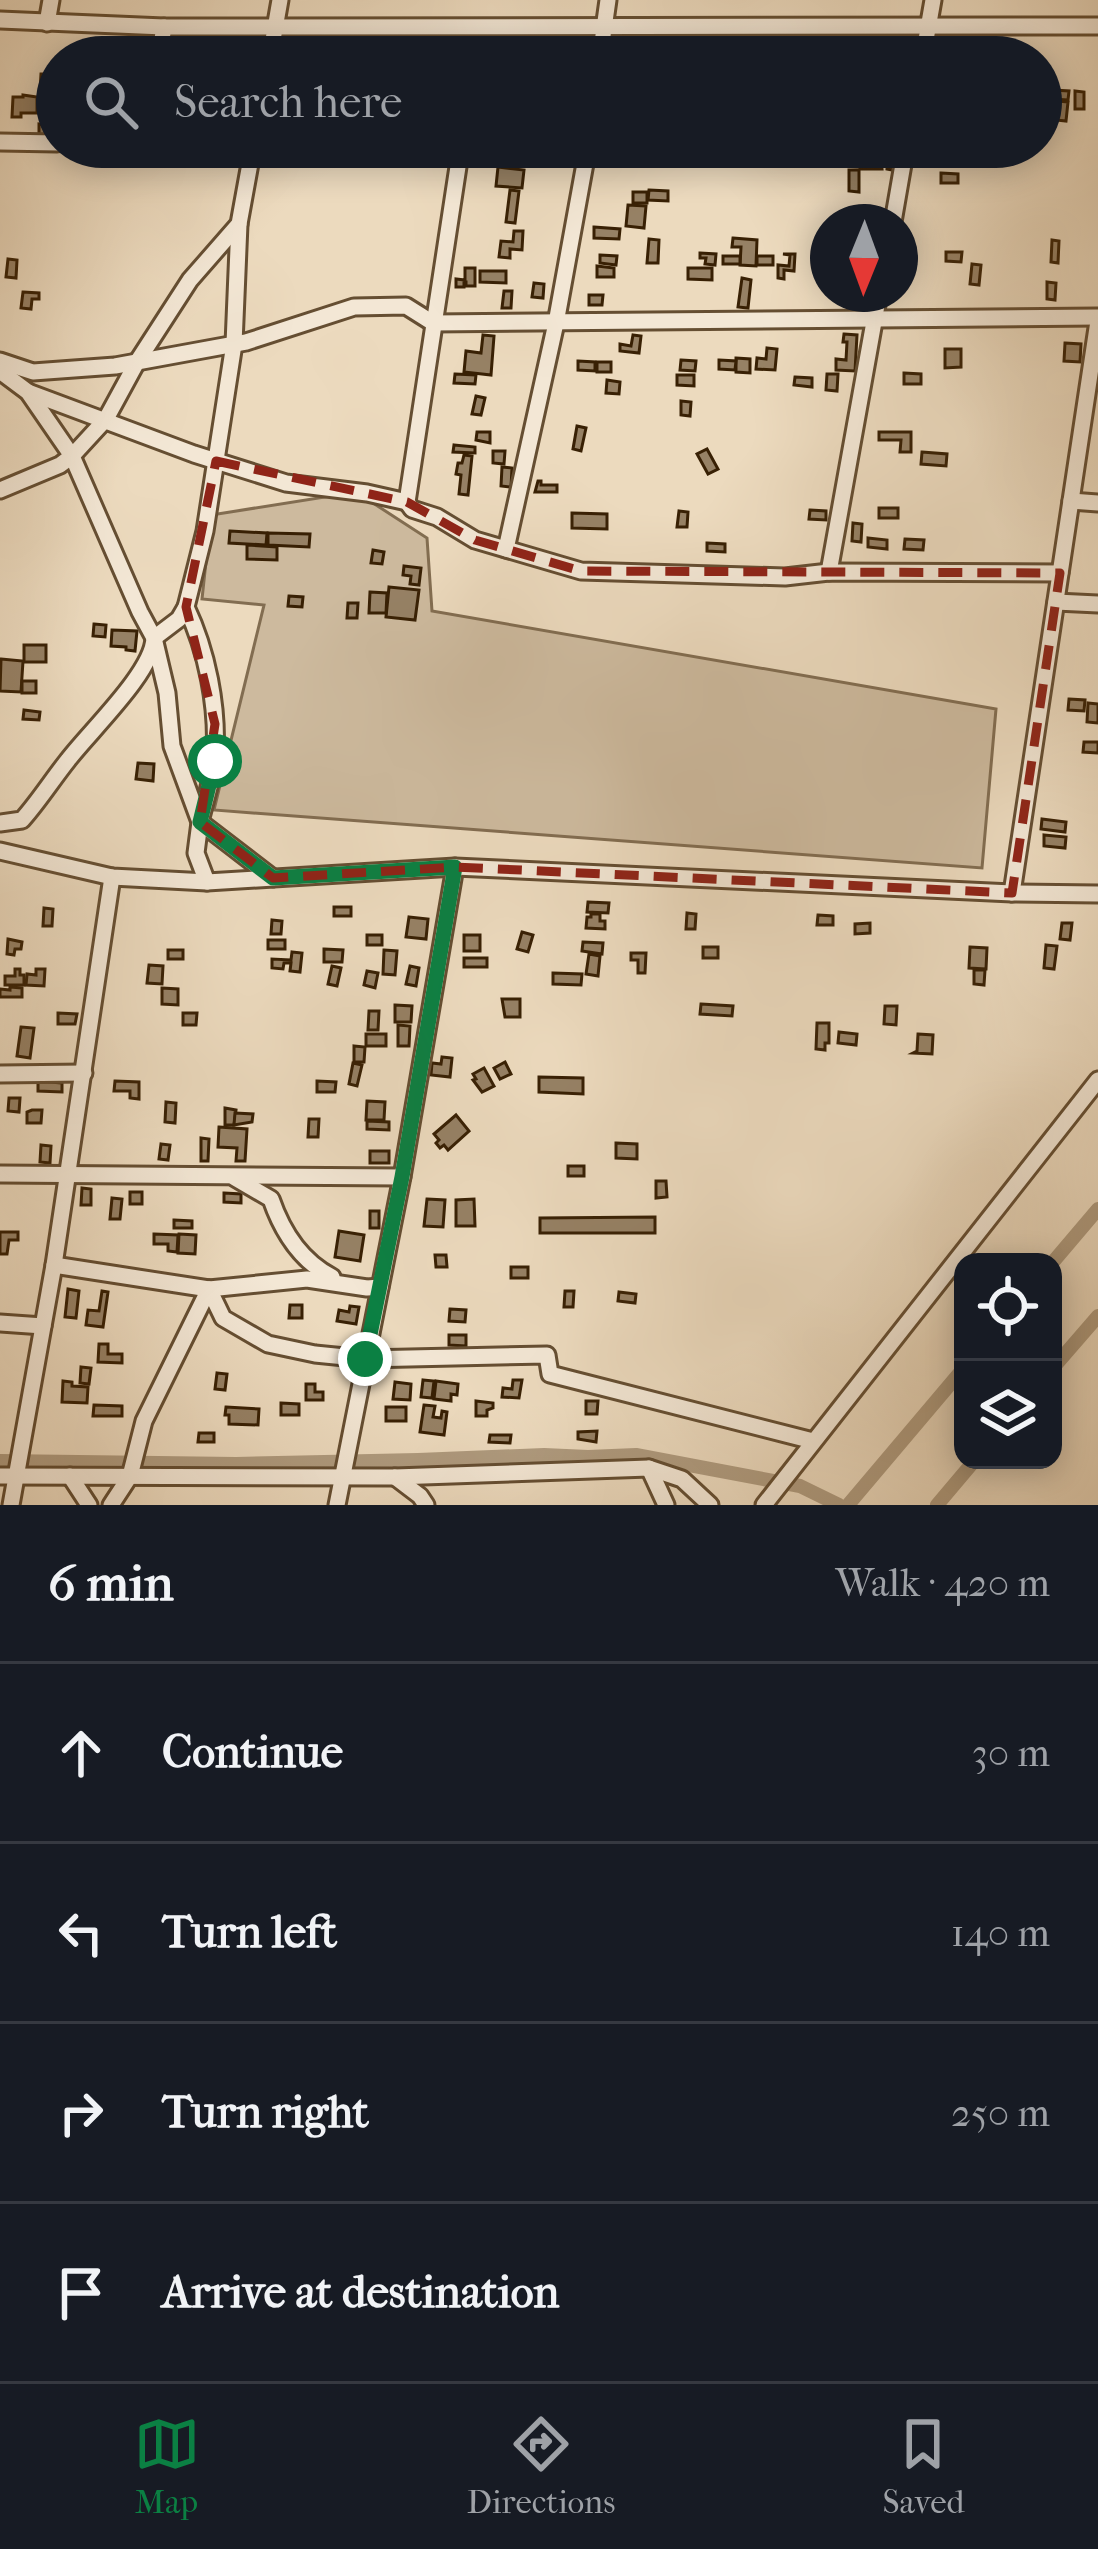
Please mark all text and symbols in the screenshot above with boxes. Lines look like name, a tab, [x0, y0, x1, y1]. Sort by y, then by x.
search box	[36, 36, 1062, 168]
icon: search	[78, 69, 144, 135]
text: Search here	[174, 76, 402, 129]
north arrow	[810, 204, 918, 312]
route start	[188, 734, 242, 788]
map controls	[954, 1253, 1062, 1469]
button: locate	[954, 1253, 1062, 1361]
route end	[338, 1332, 392, 1386]
button: layers	[954, 1361, 1062, 1469]
text: 6 min	[48, 1553, 174, 1613]
text: Walk · 420 m	[835, 1560, 1050, 1606]
icon: ahead	[48, 1720, 114, 1786]
text: Continue	[162, 1726, 343, 1779]
text: 30 m	[972, 1730, 1050, 1776]
icon: left	[48, 1900, 114, 1966]
text: Turn left	[162, 1906, 337, 1959]
text: 140 m	[951, 1910, 1050, 1956]
icon: right	[48, 2080, 114, 2146]
text: Turn right	[162, 2086, 369, 2139]
text: 250 m	[951, 2090, 1050, 2136]
icon: arrive	[48, 2260, 114, 2326]
text: Arrive at destination	[162, 2266, 559, 2319]
tab: Map	[134, 2411, 200, 2522]
tab: Directions	[467, 2411, 615, 2522]
tab: Saved	[883, 2411, 964, 2522]

